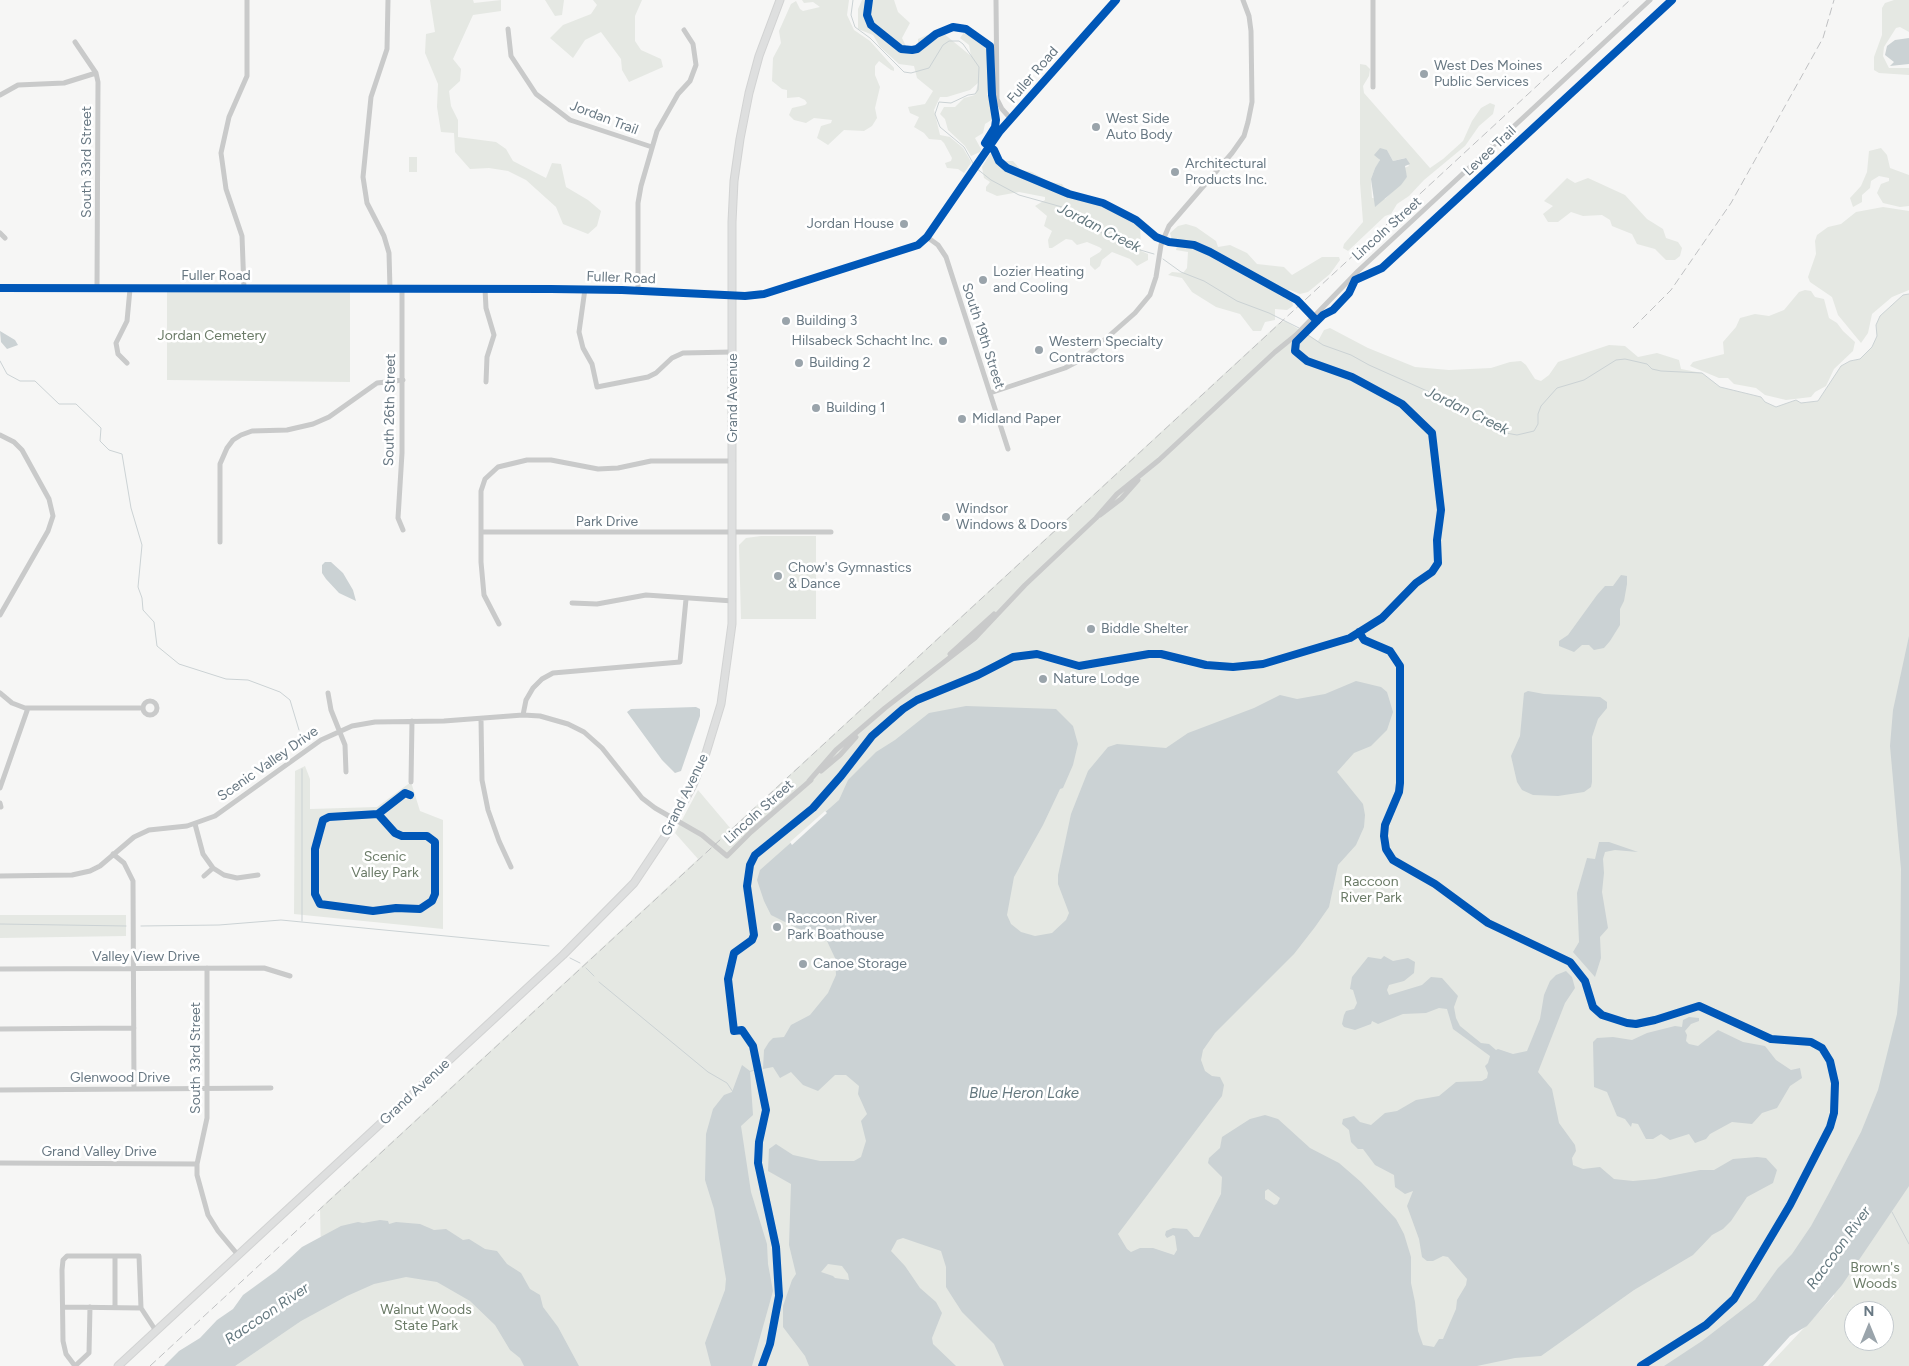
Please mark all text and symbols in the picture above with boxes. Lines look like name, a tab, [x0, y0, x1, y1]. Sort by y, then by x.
street label: Fuller Road	[1004, 43, 1062, 107]
place label: West Des Moines Public Services	[1434, 58, 1542, 90]
marker: West Des Moines Public Services	[1418, 68, 1430, 80]
street label: Jordan Trail	[567, 97, 641, 139]
street label: South 33rd Street	[79, 106, 95, 218]
place label: West Side Auto Body	[1106, 111, 1172, 144]
marker: West Side Auto Body	[1090, 121, 1102, 133]
street label: Levee Trail	[1460, 122, 1520, 180]
place label: Architectural Products Inc.	[1185, 156, 1267, 188]
marker: Architectural Products Inc.	[1169, 166, 1181, 178]
street label: Lincoln Street	[1349, 193, 1425, 265]
water label: Jordan Creek	[1054, 199, 1144, 257]
place label: Jordan House	[807, 216, 894, 232]
marker: Jordan House	[898, 218, 910, 230]
place label: Lozier Heating and Cooling	[993, 264, 1084, 296]
street label: Fuller Road	[181, 268, 251, 284]
street label: Fuller Road	[586, 268, 656, 288]
marker: Lozier Heating and Cooling	[977, 274, 989, 286]
street label: South 19th Street	[958, 281, 1008, 391]
place label: Building 3	[796, 313, 857, 329]
marker: Building 3	[780, 315, 792, 327]
park label: Jordan Cemetery	[158, 328, 266, 344]
place label: Hilsabeck Schacht Inc.	[791, 333, 933, 349]
place label: Western Specialty Contractors	[1049, 334, 1163, 367]
marker: Hilsabeck Schacht Inc.	[937, 335, 949, 347]
marker: Western Specialty Contractors	[1033, 344, 1045, 356]
street label: Grand Avenue	[725, 353, 741, 443]
street label: South 26th Street	[381, 354, 399, 466]
place label: Building 2	[809, 355, 870, 371]
marker: Building 2	[793, 357, 805, 369]
water label: Jordan Creek	[1422, 383, 1512, 439]
place label: Building 1	[826, 400, 885, 416]
marker: Building 1	[810, 402, 822, 414]
place label: Midland Paper	[972, 411, 1061, 427]
marker: Midland Paper	[956, 413, 968, 425]
place label: Windsor Windows & Doors	[956, 501, 1067, 534]
marker: Windsor Windows & Doors	[940, 511, 952, 523]
street label: Park Drive	[576, 514, 638, 530]
place label: Chow's Gymnastics & Dance	[788, 560, 912, 592]
marker: Chow's Gymnastics & Dance	[772, 570, 784, 582]
place label: Biddle Shelter	[1101, 621, 1188, 637]
marker: Biddle Shelter	[1085, 623, 1097, 635]
place label: Nature Lodge	[1053, 671, 1139, 687]
marker: Nature Lodge	[1037, 673, 1049, 685]
street label: Scenic Valley Drive	[214, 723, 322, 805]
street label: Grand Avenue	[658, 751, 712, 839]
street label: Lincoln Street	[721, 776, 797, 848]
park label: Scenic Valley Park	[351, 849, 419, 882]
park label: Raccoon River Park	[1340, 874, 1402, 906]
place label: Raccoon River Park Boathouse	[787, 911, 884, 944]
marker: Raccoon River Park Boathouse	[771, 921, 783, 933]
street label: Valley View Drive	[92, 949, 200, 965]
place label: Canoe Storage	[813, 956, 907, 972]
marker: Canoe Storage	[797, 958, 809, 970]
street label: South 33rd Street	[188, 1002, 204, 1114]
street label: Grand Avenue	[377, 1055, 453, 1129]
street label: Glenwood Drive	[70, 1070, 170, 1086]
water label: Blue Heron Lake	[969, 1085, 1079, 1103]
street label: Grand Valley Drive	[41, 1144, 157, 1160]
water label: Raccoon River	[1803, 1203, 1875, 1293]
park label: Brown's Woods	[1850, 1260, 1900, 1292]
water label: Raccoon River	[221, 1279, 313, 1349]
north arrow	[1844, 1301, 1894, 1351]
park label: Walnut Woods State Park	[380, 1302, 472, 1334]
text: N	[1864, 1303, 1874, 1320]

